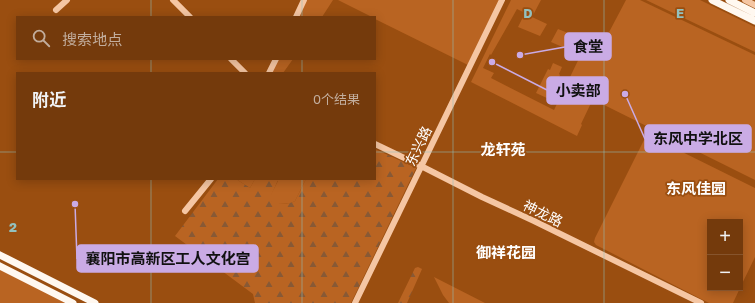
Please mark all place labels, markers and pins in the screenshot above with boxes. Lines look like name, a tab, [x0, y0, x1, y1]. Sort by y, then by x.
callout: 食堂	[565, 33, 611, 60]
callout: 小卖部	[547, 77, 608, 104]
callout: 东风中学北区	[645, 125, 751, 152]
callout: 襄阳市高新区工人文化宫	[77, 245, 258, 272]

